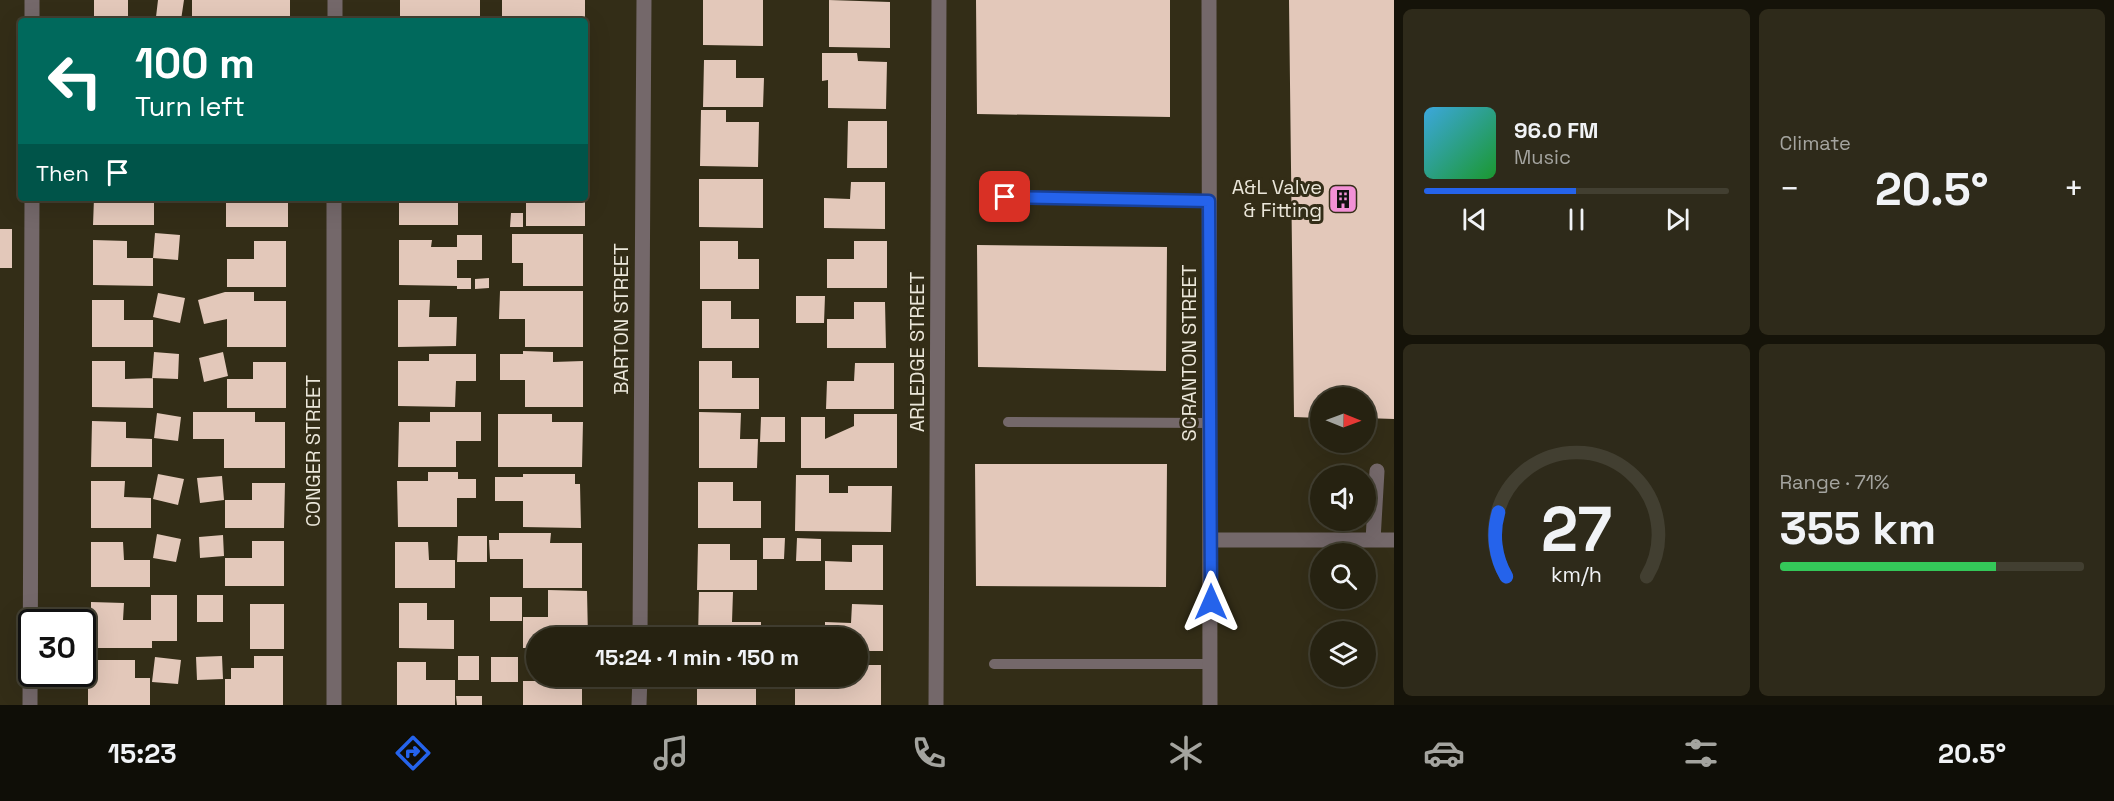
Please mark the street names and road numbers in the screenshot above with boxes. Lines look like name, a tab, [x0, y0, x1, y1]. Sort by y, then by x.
street label: BARTON STREET	[608, 243, 634, 395]
street label: SCRANTON STREET	[1176, 264, 1202, 441]
street label: ARLEDGE STREET	[904, 271, 930, 432]
street label: CONGER STREET	[300, 375, 326, 527]

